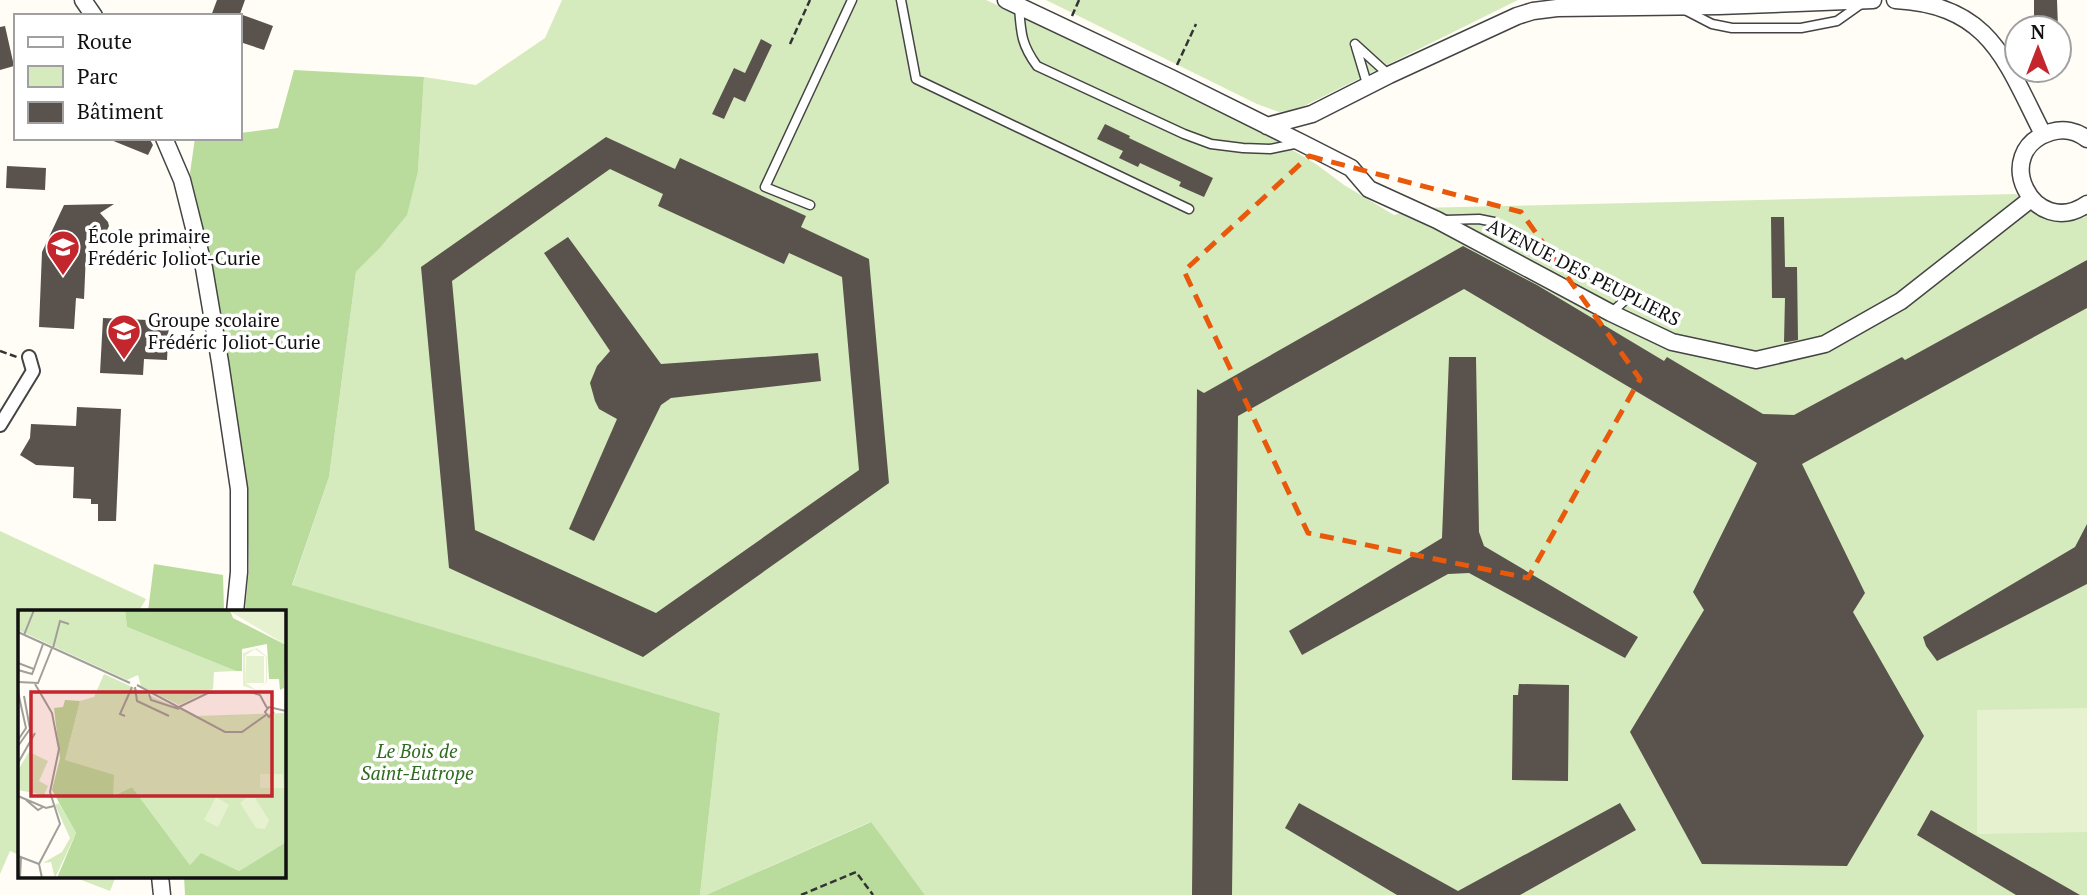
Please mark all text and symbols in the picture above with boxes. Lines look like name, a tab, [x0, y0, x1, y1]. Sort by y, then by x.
legend	[14, 14, 242, 140]
north arrow	[2003, 14, 2073, 84]
text: N	[2031, 19, 2046, 44]
text: Route	[77, 27, 132, 55]
text: Parc	[77, 62, 118, 90]
text: Bâtiment	[77, 97, 164, 125]
street label: AVENUE DES PEUPLIERS	[1483, 212, 1685, 331]
place label: École primaire Frédéric Joliot-Curie	[88, 223, 261, 270]
school or university icon: École primaire Frédéric Joliot-Curie	[44, 228, 82, 277]
place label: Groupe scolaire Frédéric Joliot-Curie	[148, 307, 321, 354]
school or university icon: Groupe scolaire Frédéric Joliot-Curie	[105, 312, 143, 361]
inset map	[18, 610, 285, 878]
park label: Le Bois de Saint-Eutrope	[360, 738, 474, 785]

